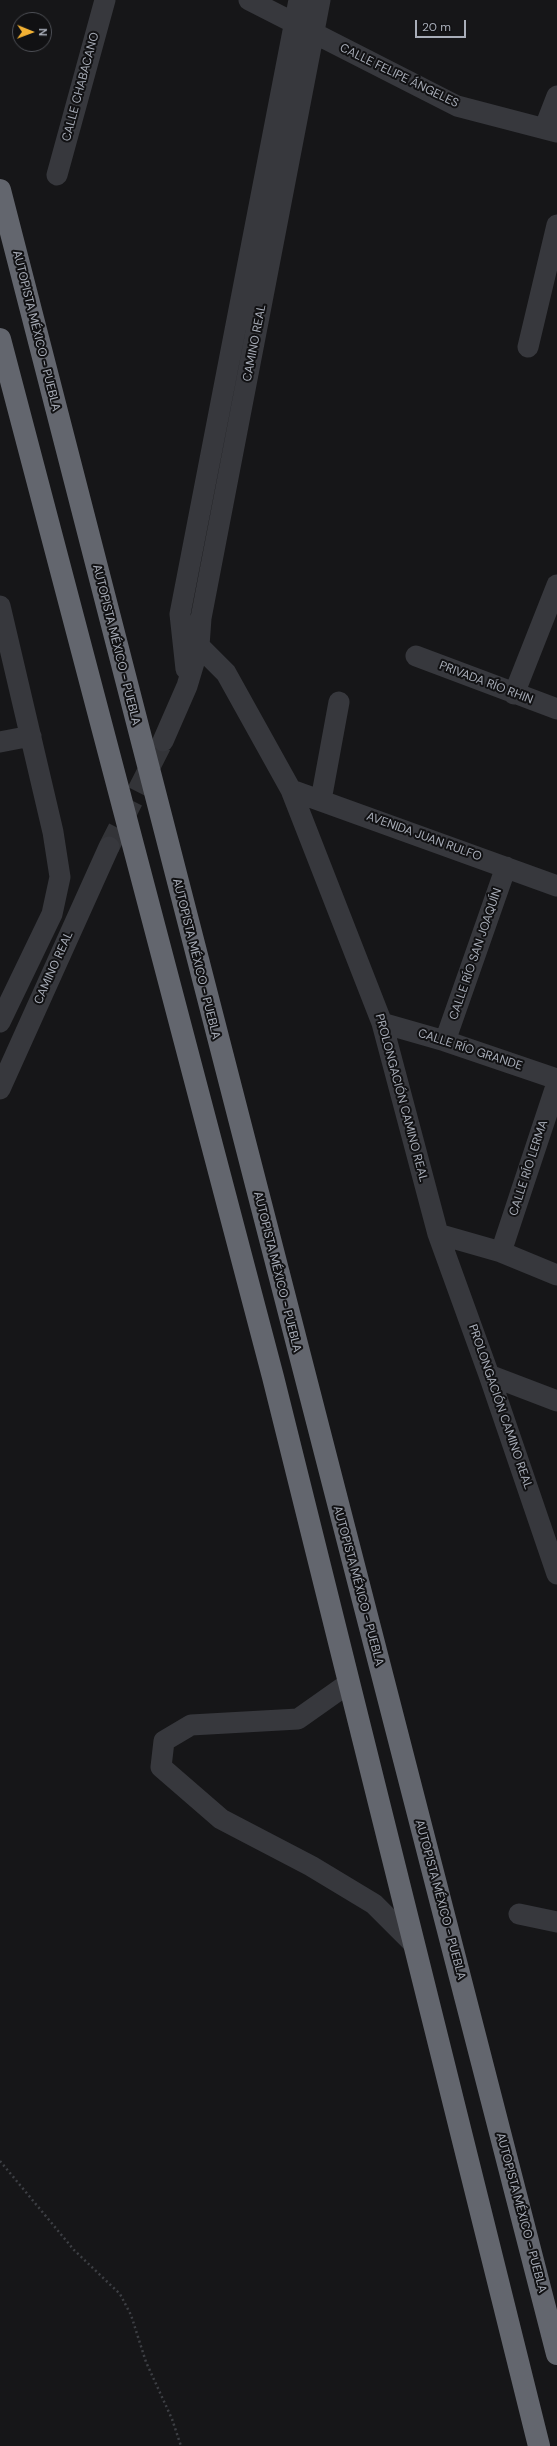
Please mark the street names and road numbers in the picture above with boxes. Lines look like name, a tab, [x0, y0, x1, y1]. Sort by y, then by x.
street label: CALLE CHABACANO	[60, 31, 102, 143]
street label: CALLE FELIPE ÁNGELES	[337, 41, 461, 111]
street label: AUTOPISTA MÉXICO - PUEBLA	[9, 249, 63, 413]
street label: CAMINO REAL	[240, 303, 270, 383]
street label: AUTOPISTA MÉXICO - PUEBLA	[89, 563, 143, 727]
street label: PRIVADA RÍO RHIN	[437, 658, 535, 708]
street label: AVENIDA JUAN RULFO	[364, 809, 484, 865]
street label: AUTOPISTA MÉXICO - PUEBLA	[169, 877, 223, 1041]
street label: CALLE RÍO SAN JOAQUÍN	[447, 886, 505, 1022]
street label: CAMINO REAL	[32, 929, 76, 1007]
street label: PROLONGACIÓN CAMINO REAL	[372, 1012, 430, 1184]
street label: CALLE RÍO GRANDE	[416, 1026, 524, 1074]
street label: CALLE RÍO LERMA	[507, 1118, 551, 1218]
street label: AUTOPISTA MÉXICO - PUEBLA	[250, 1190, 304, 1354]
street label: PROLONGACIÓN CAMINO REAL	[465, 1323, 535, 1491]
street label: AUTOPISTA MÉXICO - PUEBLA	[330, 1504, 386, 1668]
street label: AUTOPISTA MÉXICO - PUEBLA	[412, 1818, 468, 1982]
street label: AUTOPISTA MÉXICO - PUEBLA	[493, 2131, 549, 2295]

